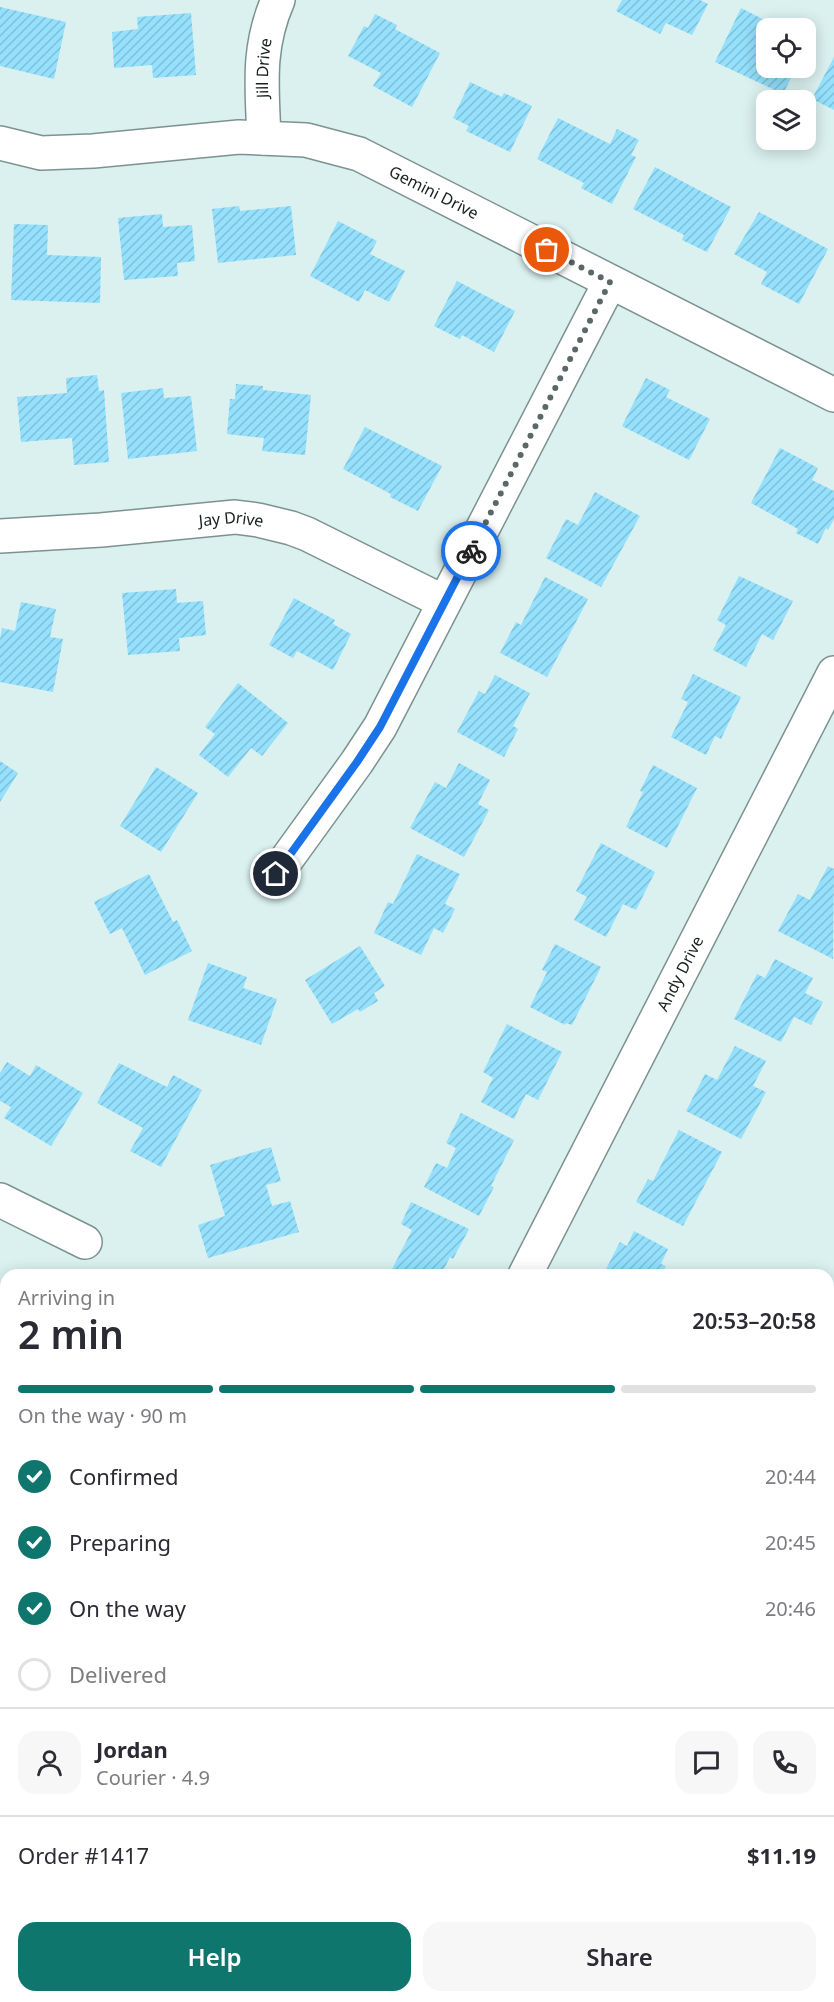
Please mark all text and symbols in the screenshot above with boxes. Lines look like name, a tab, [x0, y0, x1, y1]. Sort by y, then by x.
map controls	[756, 18, 816, 150]
button: locate	[756, 18, 816, 78]
street label: Jill Drive	[251, 36, 277, 101]
button: layers	[756, 90, 816, 150]
street label: Gemini Drive	[386, 160, 483, 224]
pin	[521, 224, 572, 275]
icon: bag	[530, 233, 563, 266]
street label: Jay Drive	[196, 506, 266, 532]
courier	[441, 521, 501, 581]
icon: bike	[455, 535, 488, 568]
pin	[250, 848, 301, 899]
icon: home	[259, 857, 292, 890]
street label: Andy Drive	[651, 932, 708, 1015]
text: Arriving in	[18, 1284, 115, 1311]
text: 20:53–20:58	[692, 1305, 816, 1335]
text: 2 min	[18, 1307, 124, 1360]
text: On the way · 90 m	[18, 1402, 187, 1429]
icon: check	[18, 1460, 51, 1493]
text: Confirmed	[69, 1461, 179, 1491]
text: 20:44	[765, 1463, 816, 1490]
icon: check	[18, 1526, 51, 1559]
text: Preparing	[69, 1527, 171, 1557]
text: 20:45	[765, 1529, 816, 1556]
icon: check	[18, 1592, 51, 1625]
text: On the way	[69, 1593, 186, 1623]
text: 20:46	[765, 1595, 816, 1622]
text: Delivered	[69, 1659, 167, 1689]
button: person	[18, 1731, 81, 1794]
button: chat	[675, 1731, 738, 1794]
button: phone	[753, 1731, 816, 1794]
text: Jordan	[96, 1734, 168, 1764]
text: Courier · 4.9	[96, 1764, 210, 1791]
text: Order #1417	[18, 1840, 149, 1870]
text: $11.19	[747, 1840, 816, 1870]
button: Help	[18, 1922, 411, 1991]
button: Share	[423, 1922, 816, 1991]

